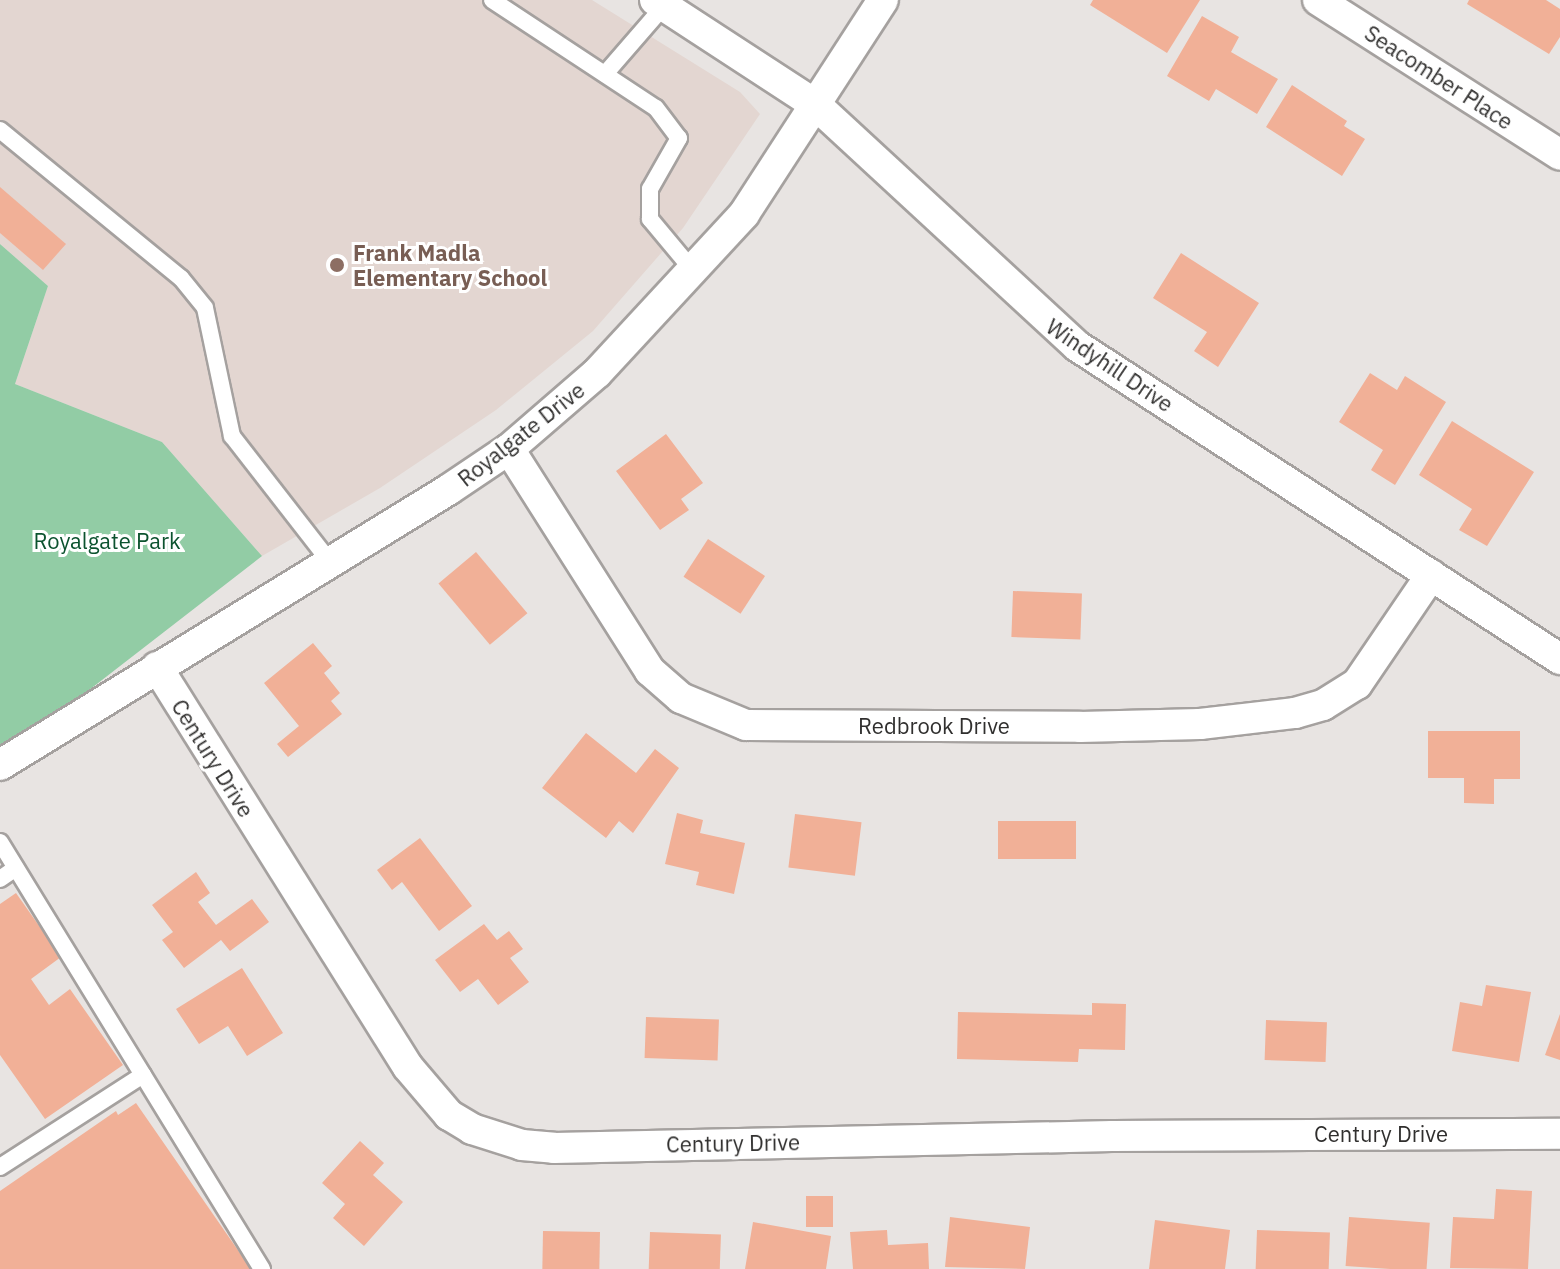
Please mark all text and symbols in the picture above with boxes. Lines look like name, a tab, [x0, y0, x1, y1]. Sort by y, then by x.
street label: Seacomber Place	[1360, 19, 1518, 135]
place label: Frank Madla Elementary School	[353, 239, 547, 290]
marker: Frank Madla Elementary School	[328, 256, 346, 274]
street label: Windyhill Drive	[1042, 313, 1178, 417]
street label: Royalgate Drive	[452, 376, 590, 492]
park label: Royalgate Park	[33, 528, 181, 554]
street label: Century Drive	[166, 694, 260, 822]
street label: Redbrook Drive	[858, 713, 1010, 739]
street label: Century Drive	[1314, 1121, 1448, 1147]
street label: Century Drive	[666, 1129, 800, 1157]

